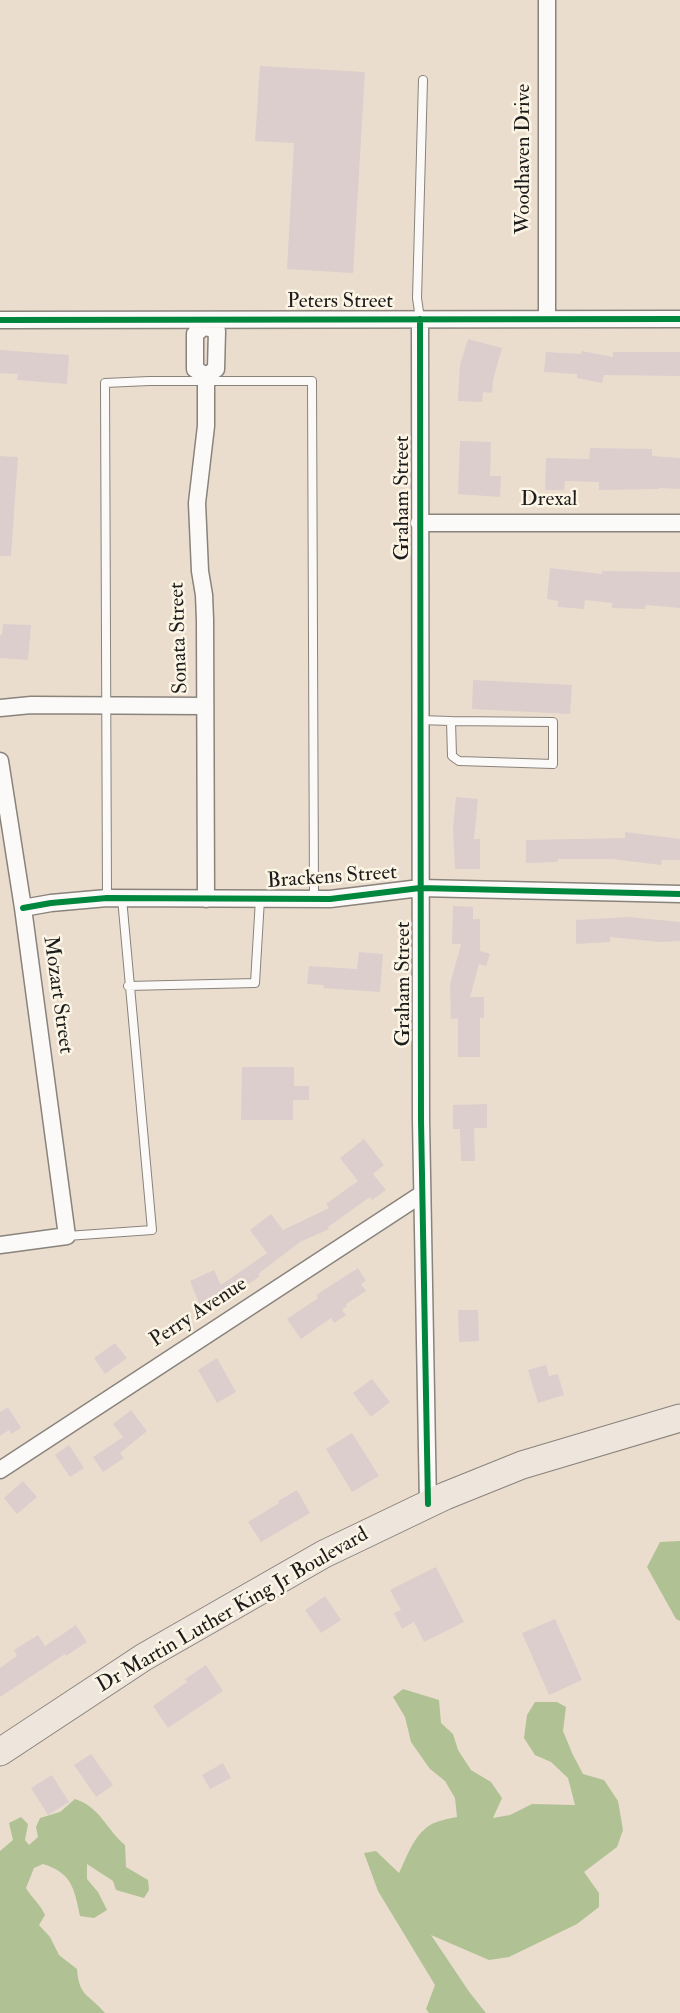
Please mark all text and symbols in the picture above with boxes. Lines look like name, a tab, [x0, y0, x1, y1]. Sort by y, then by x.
street label: Woodhaven Drive	[511, 84, 537, 234]
street label: Peters Street	[287, 289, 393, 315]
street label: Graham Street	[390, 435, 416, 561]
street label: Drexal	[521, 487, 577, 513]
street label: Sonata Street	[165, 582, 195, 694]
street label: Brackens Street	[266, 861, 398, 895]
street label: Graham Street	[391, 921, 417, 1047]
street label: Mozart Street	[36, 935, 78, 1055]
street label: Perry Avenue	[146, 1272, 252, 1354]
street label: Dr Martin Luther King Jr Boulevard	[93, 1523, 373, 1699]

